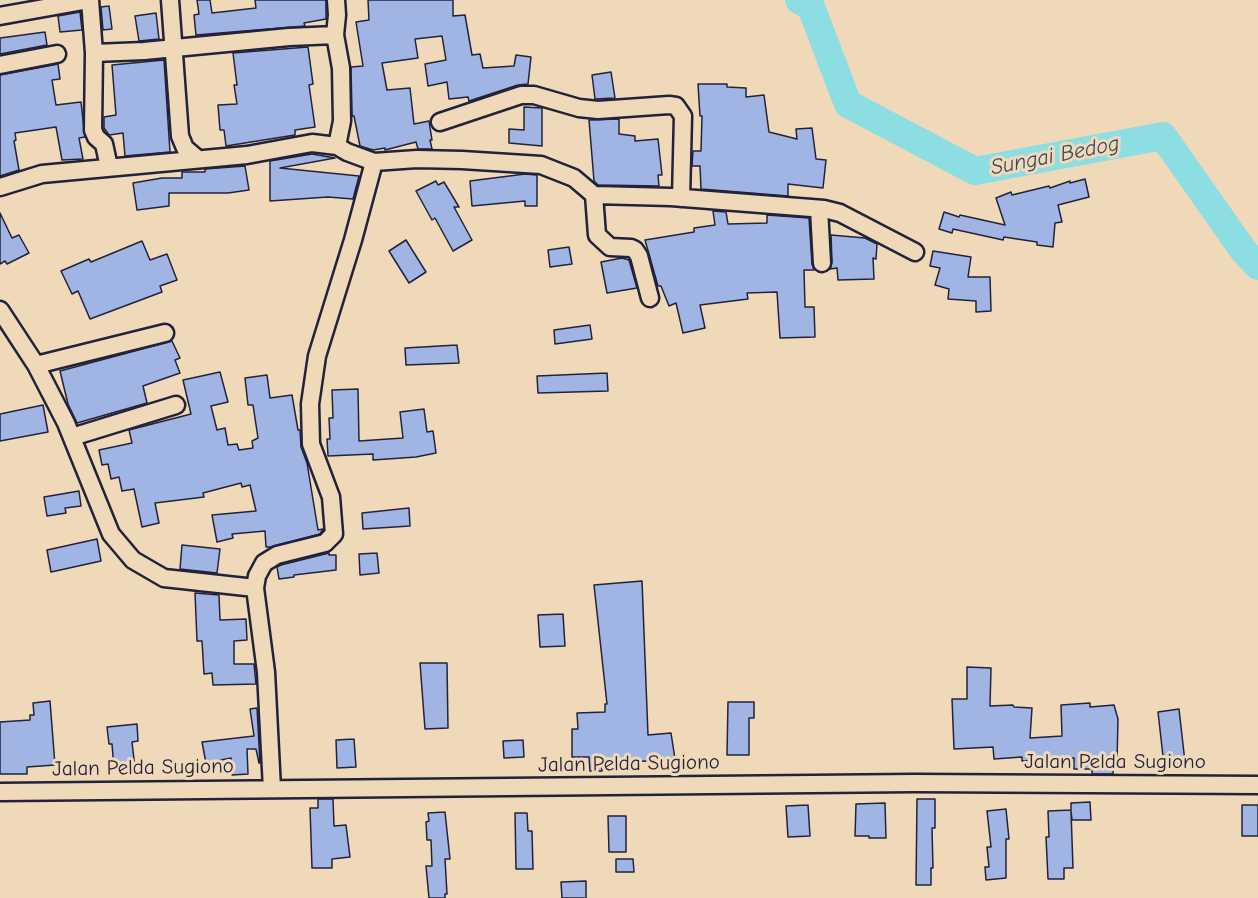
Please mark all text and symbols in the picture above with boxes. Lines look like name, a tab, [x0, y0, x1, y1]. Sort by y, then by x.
water label: Sungai Bedog	[988, 131, 1122, 181]
street label: Jalan Pelda Sugiono	[1024, 749, 1206, 775]
street label: Jalan Pelda Sugiono	[538, 750, 720, 778]
street label: Jalan Pelda Sugiono	[52, 754, 234, 782]

